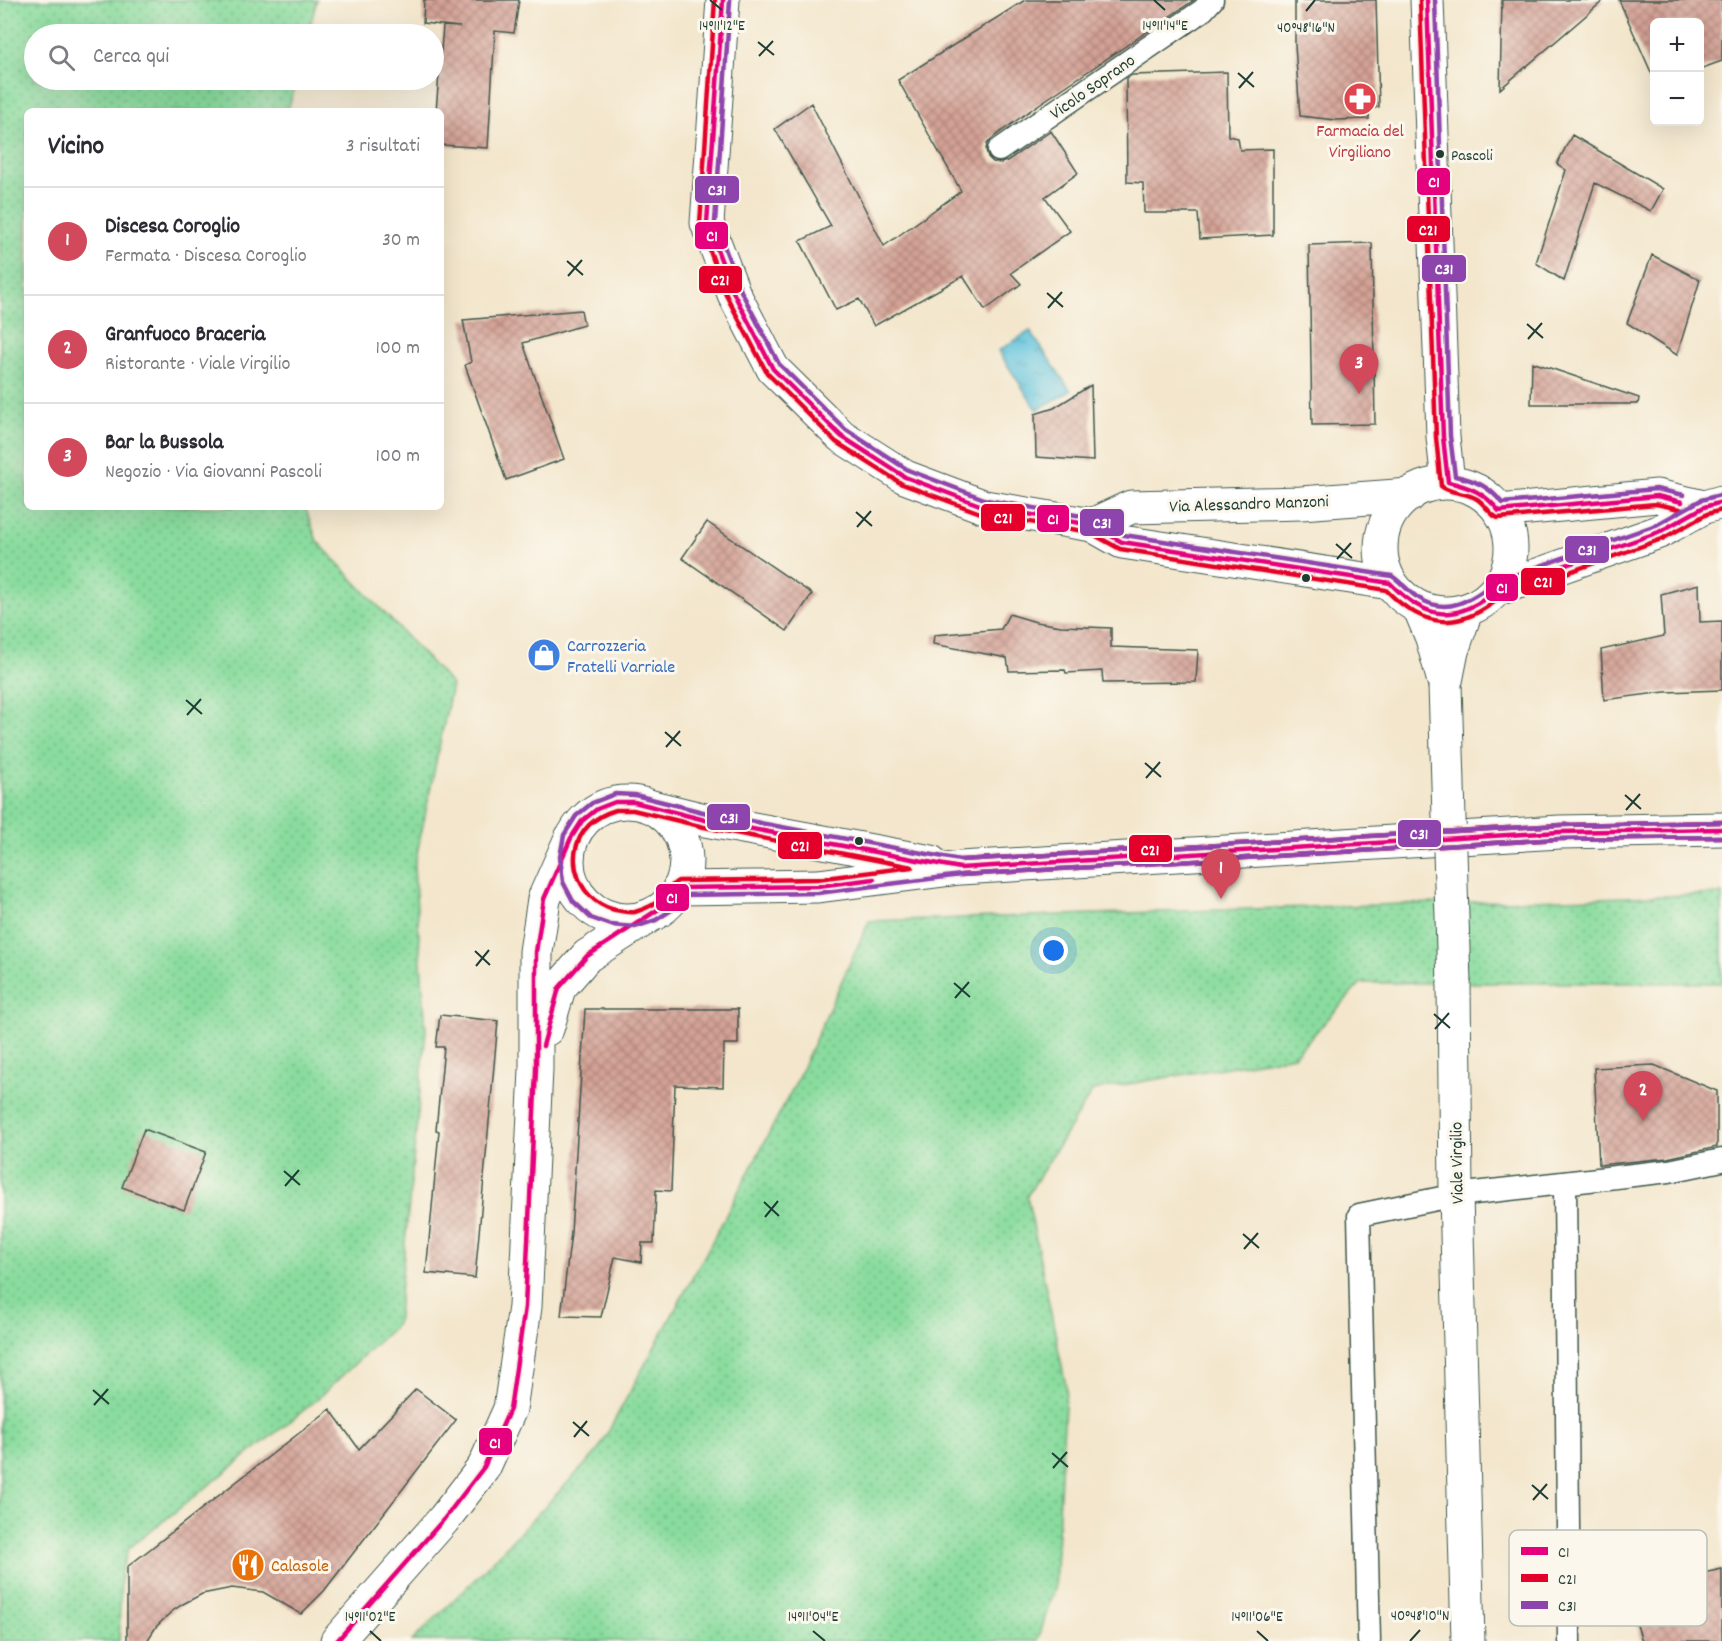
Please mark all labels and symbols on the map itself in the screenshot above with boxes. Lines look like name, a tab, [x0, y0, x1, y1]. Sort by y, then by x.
text: 14°11'12"E	[699, 16, 745, 38]
text: 14°11'14"E	[1142, 16, 1188, 38]
text: 40°48'16"N	[1277, 18, 1335, 40]
street label: Vicolo Soprano	[1046, 49, 1141, 127]
pharmacy icon: Farmacia del Virgiliano	[1342, 81, 1378, 117]
place label: Farmacia del Virgiliano	[1316, 120, 1405, 166]
place label: Pascoli	[1451, 145, 1493, 168]
marker: Pascoli	[1434, 148, 1446, 160]
line badge: C1	[1416, 167, 1451, 196]
text: C1	[1428, 172, 1440, 195]
line badge: C31	[694, 175, 740, 204]
text: C31	[708, 180, 726, 203]
line badge: C21	[1406, 215, 1451, 243]
text: C21	[1419, 220, 1437, 243]
line badge: C1	[694, 221, 729, 250]
text: C1	[706, 226, 718, 249]
line badge: C31	[1421, 254, 1467, 283]
text: C31	[1435, 259, 1453, 282]
line badge: C21	[698, 265, 743, 294]
text: C21	[711, 270, 729, 293]
pin: 3	[1340, 344, 1378, 394]
street label: Via Alessandro Manzoni	[1169, 490, 1329, 521]
line badge: C21	[980, 503, 1026, 532]
line badge: C1	[1036, 504, 1070, 533]
text: C21	[994, 508, 1012, 531]
line badge: C31	[1079, 508, 1125, 537]
text: C1	[1047, 509, 1059, 532]
text: C31	[1093, 513, 1111, 536]
line badge: C31	[1564, 535, 1610, 564]
text: C31	[1578, 540, 1596, 563]
line badge: C21	[1520, 567, 1566, 596]
unlabelled marker	[1300, 572, 1312, 584]
text: C21	[1534, 572, 1552, 595]
line badge: C1	[1485, 573, 1519, 602]
text: C1	[1496, 578, 1508, 601]
place label: Carrozzeria Fratelli Varriale	[567, 635, 675, 681]
shop icon: Carrozzeria Fratelli Varriale	[526, 637, 562, 673]
line badge: C31	[706, 803, 751, 831]
text: C31	[720, 808, 738, 831]
line badge: C31	[1397, 819, 1442, 848]
text: C31	[1410, 824, 1428, 847]
line badge: C21	[777, 831, 823, 860]
line badge: C21	[1128, 834, 1173, 863]
unlabelled marker	[853, 835, 865, 847]
text: C21	[791, 836, 809, 859]
text: C21	[1141, 840, 1159, 863]
pin: 1	[1202, 850, 1240, 899]
line badge: C1	[655, 883, 690, 912]
text: C1	[666, 888, 678, 911]
your location	[1039, 936, 1068, 965]
pin: 2	[1624, 1072, 1662, 1121]
street label: Viale Virgilio	[1445, 1122, 1472, 1204]
line badge: C1	[478, 1427, 513, 1456]
text: C1	[489, 1433, 501, 1456]
legend	[1509, 1530, 1707, 1626]
text: C1	[1558, 1542, 1569, 1565]
restaurant icon: Calasole	[230, 1547, 266, 1583]
place label: Calasole	[271, 1555, 329, 1580]
text: C21	[1558, 1569, 1576, 1592]
text: C31	[1558, 1596, 1577, 1619]
text: 40°48'10"N	[1391, 1606, 1449, 1628]
text: 14°11'02"E	[345, 1607, 396, 1629]
text: 14°11'04"E	[788, 1607, 838, 1629]
text: 14°11'06"E	[1231, 1607, 1283, 1629]

